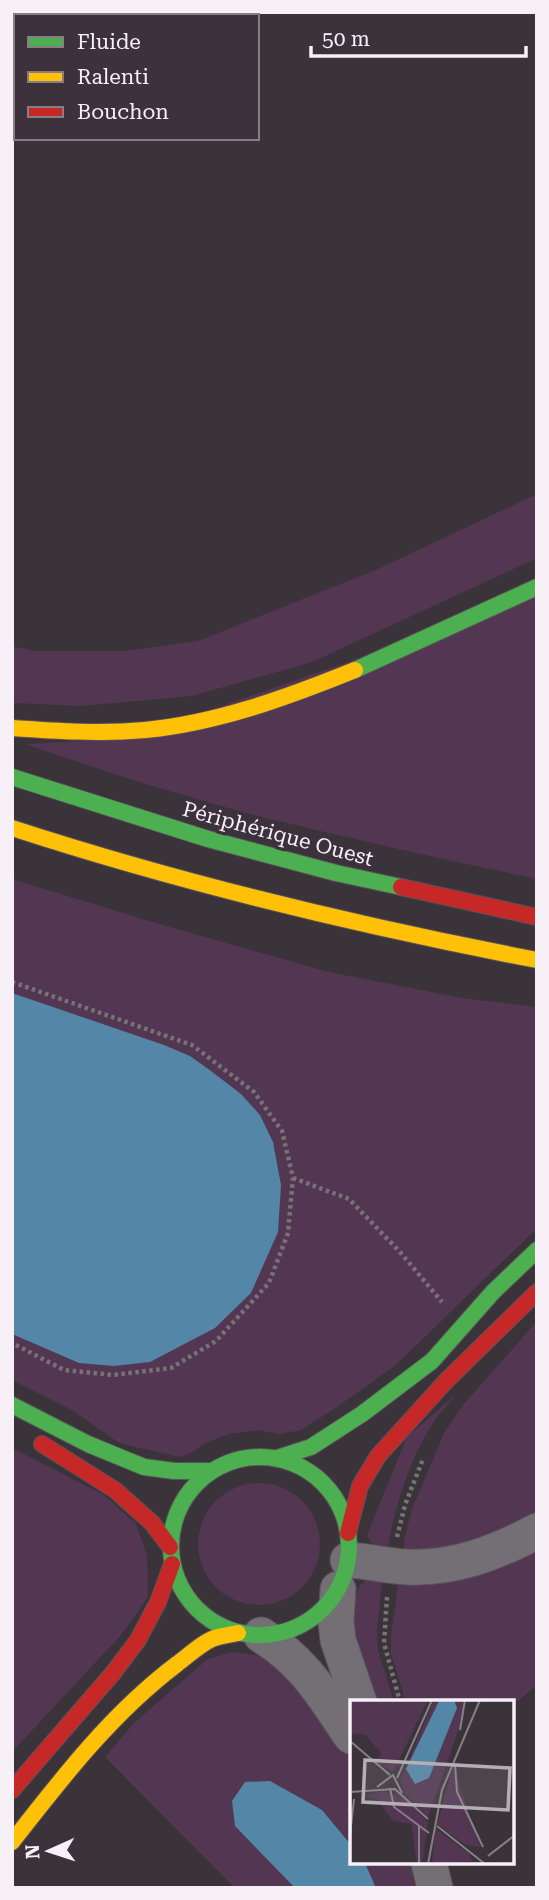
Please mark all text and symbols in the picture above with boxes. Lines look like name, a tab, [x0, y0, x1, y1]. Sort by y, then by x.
legend	[14, 14, 259, 140]
scale bar	[311, 14, 526, 58]
text: 50 m	[322, 27, 370, 51]
text: Fluide	[77, 30, 141, 54]
text: Ralenti	[77, 65, 149, 89]
text: Bouchon	[77, 100, 169, 124]
street label: Périphérique Ouest	[180, 797, 376, 871]
inset map	[350, 1700, 514, 1865]
north arrow	[14, 1816, 84, 1886]
text: N	[21, 1844, 44, 1860]

